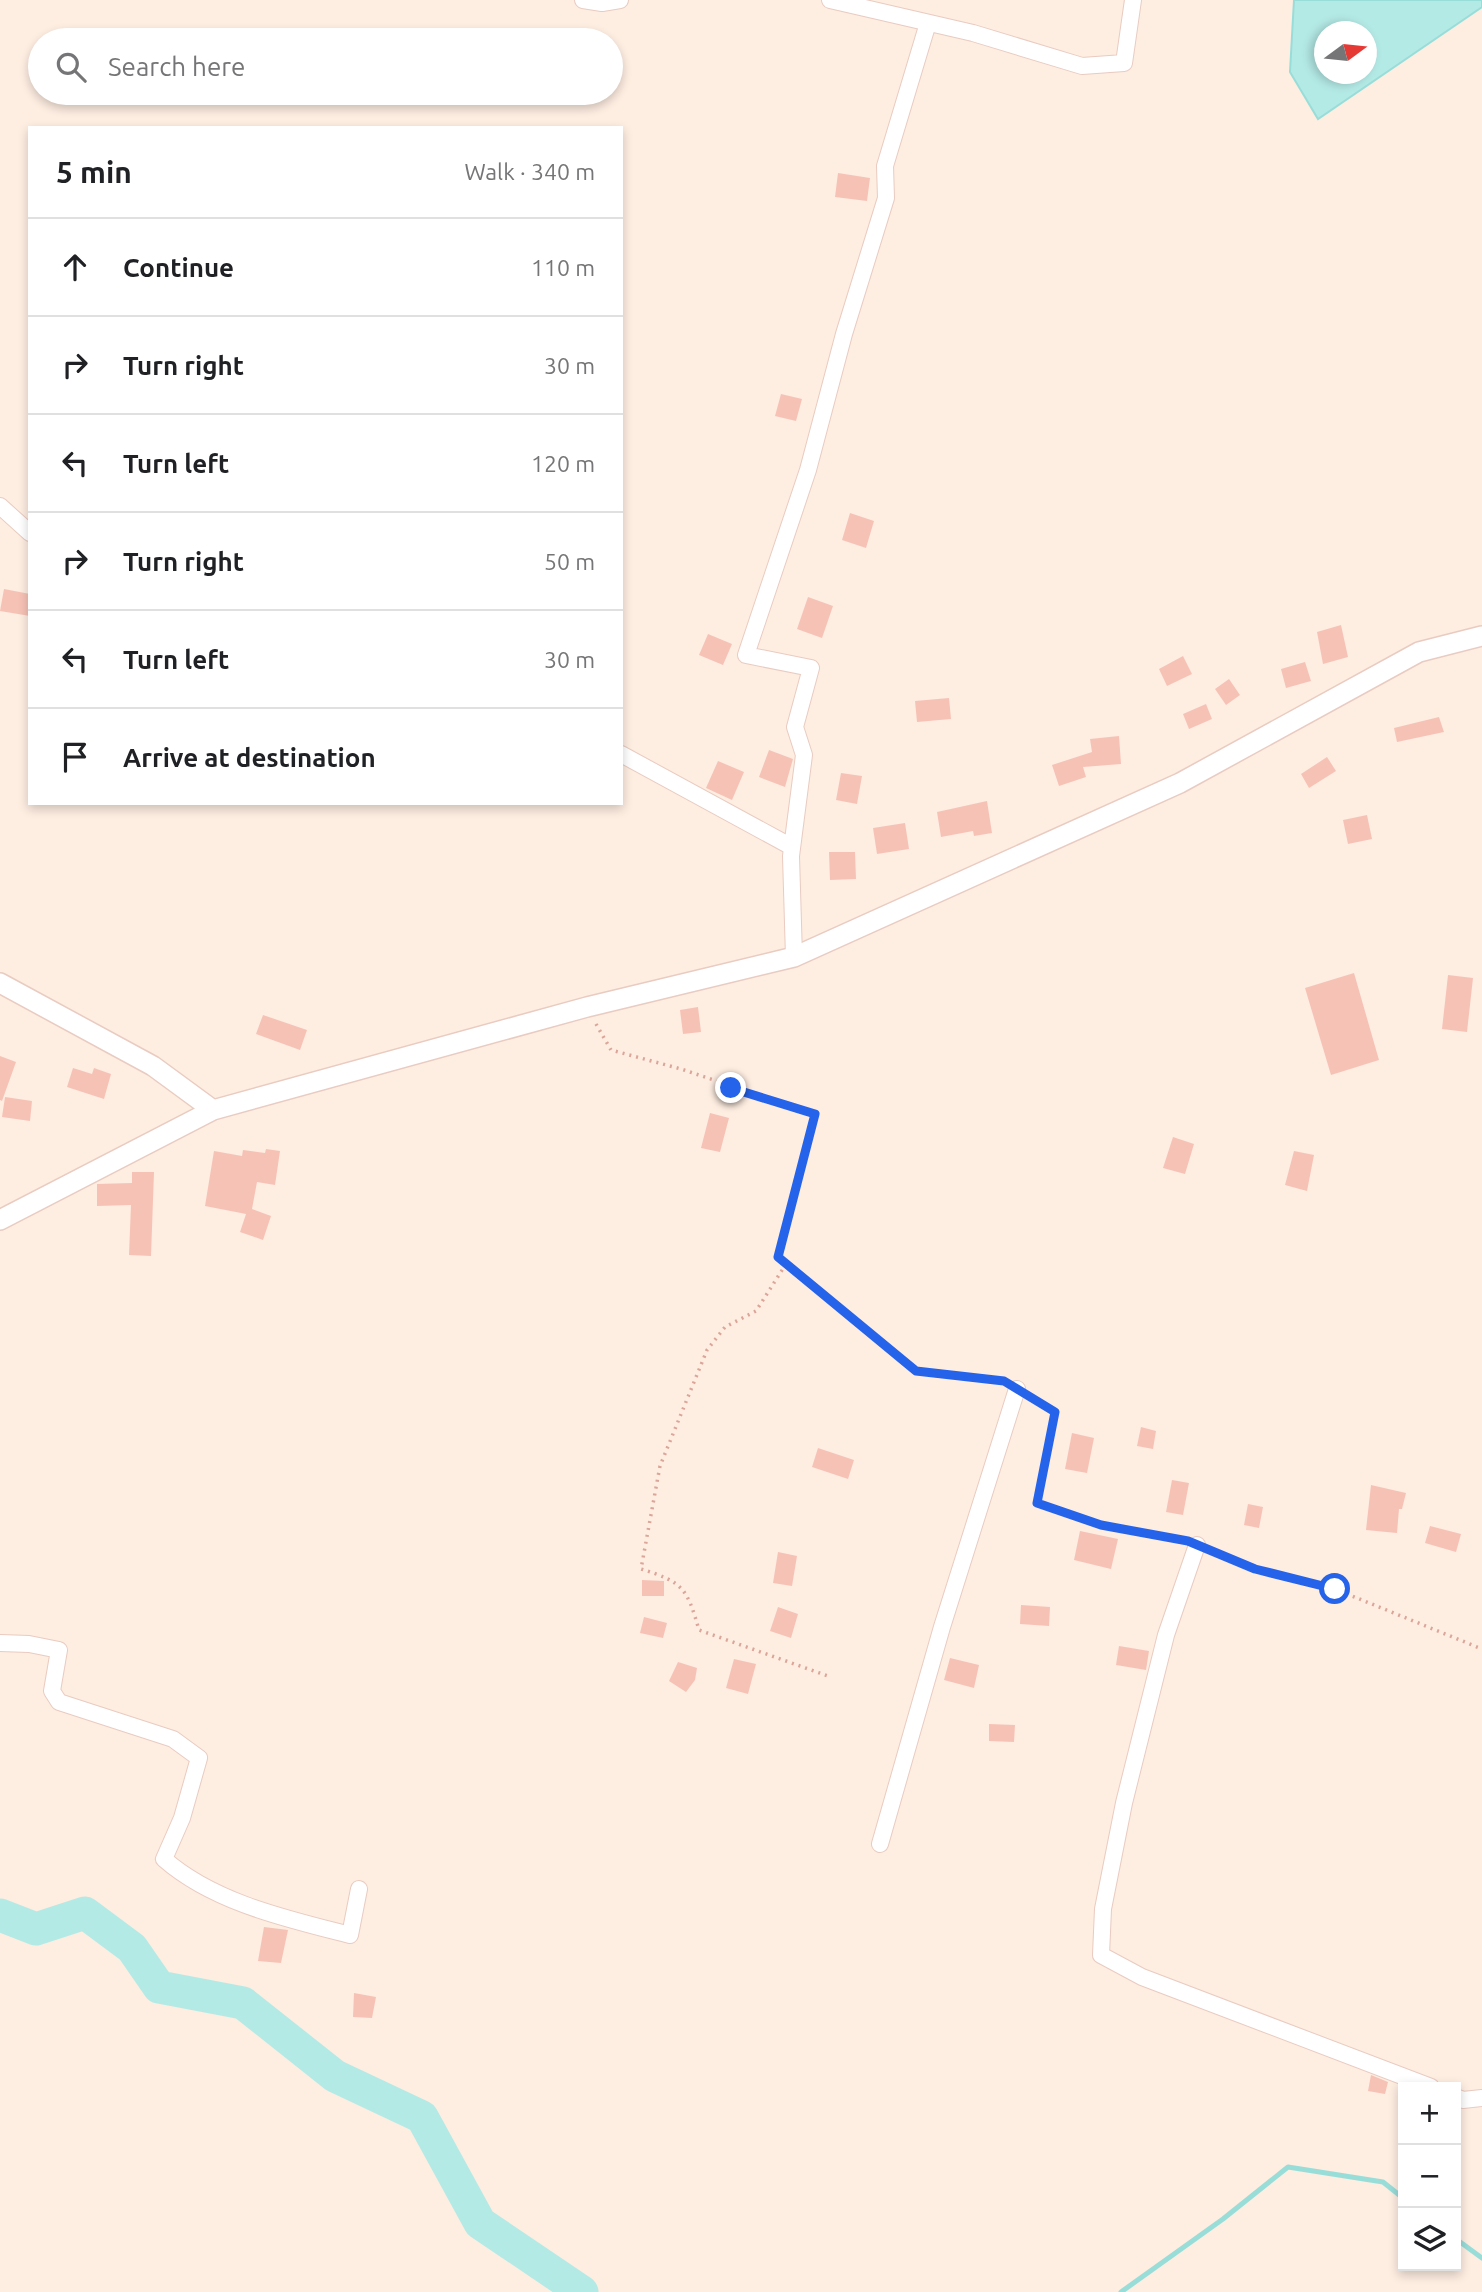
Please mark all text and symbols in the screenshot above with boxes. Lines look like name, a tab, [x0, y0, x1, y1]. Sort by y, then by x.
north arrow	[1314, 21, 1377, 84]
search box	[28, 28, 623, 105]
icon: search	[52, 48, 90, 86]
text: Search here	[108, 52, 245, 81]
text: 5 min	[56, 155, 132, 189]
text: Walk · 340 m	[464, 159, 595, 184]
icon: ahead	[56, 248, 94, 286]
text: Continue	[123, 253, 234, 282]
text: 110 m	[531, 255, 595, 280]
icon: right	[56, 346, 94, 384]
text: Turn right	[123, 351, 244, 380]
text: 30 m	[544, 353, 595, 378]
icon: left	[56, 444, 94, 482]
text: Turn left	[123, 449, 229, 478]
text: 120 m	[531, 451, 595, 476]
icon: right	[56, 542, 94, 580]
text: Turn right	[123, 547, 244, 576]
text: 50 m	[544, 549, 595, 574]
icon: left	[56, 640, 94, 678]
text: Turn left	[123, 645, 229, 674]
text: 30 m	[544, 647, 595, 672]
icon: arrive	[56, 738, 94, 776]
text: Arrive at destination	[123, 743, 376, 772]
route end	[715, 1072, 746, 1103]
route start	[1319, 1573, 1350, 1604]
map controls	[1398, 2082, 1461, 2271]
button: +	[1398, 2082, 1461, 2145]
button: −	[1398, 2145, 1461, 2208]
button: layers	[1398, 2208, 1461, 2271]

